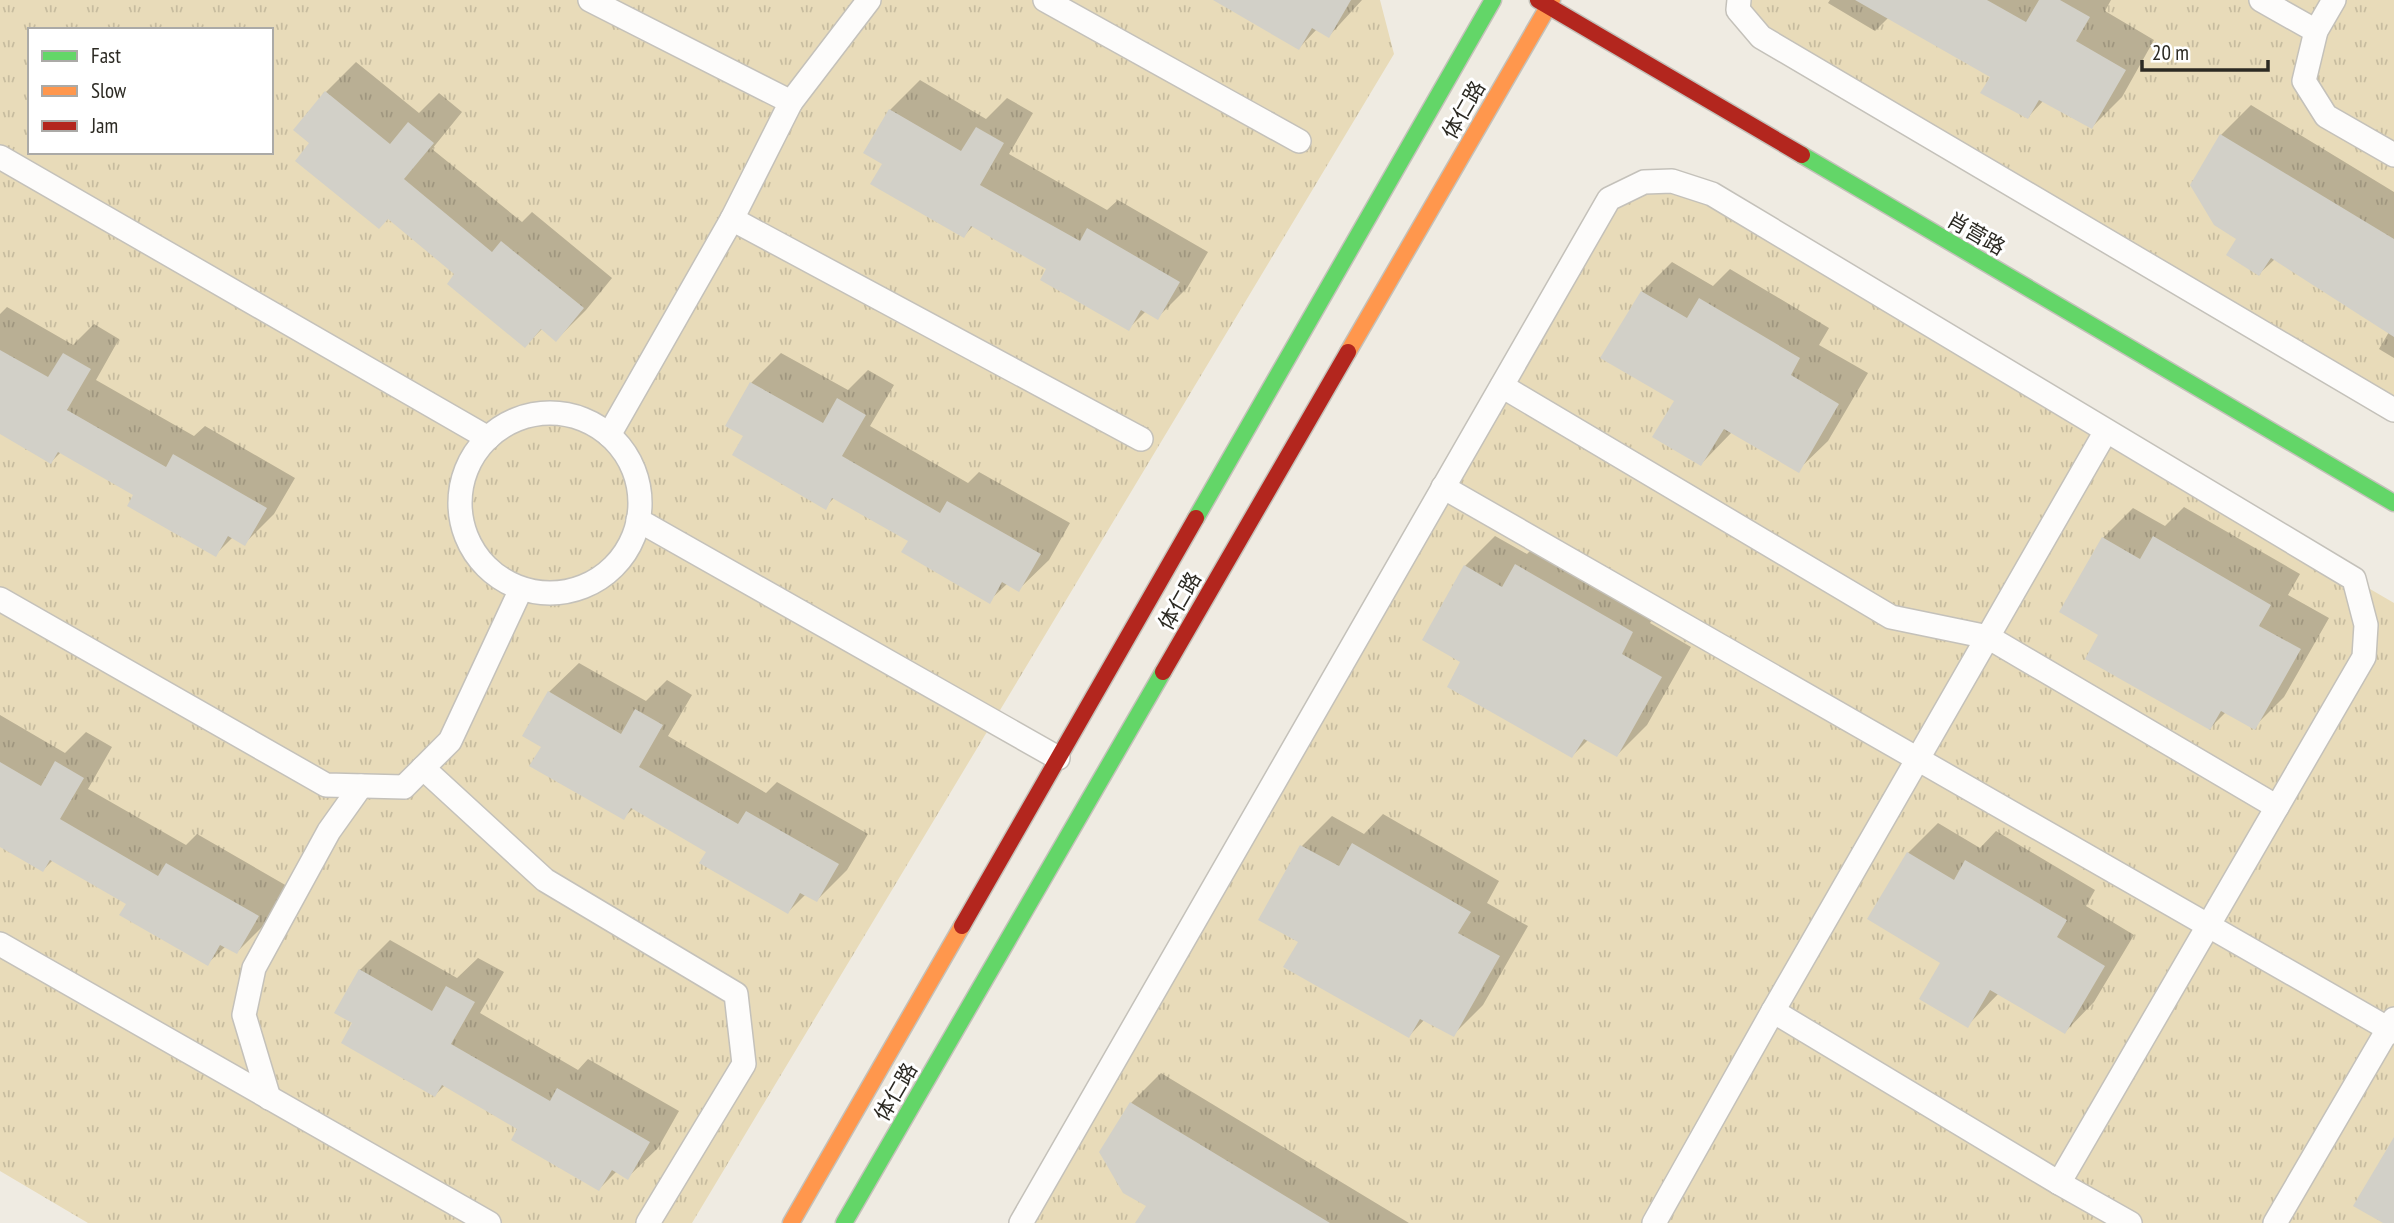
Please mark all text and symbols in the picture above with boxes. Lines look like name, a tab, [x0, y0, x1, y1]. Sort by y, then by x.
legend	[28, 28, 273, 154]
scale bar	[2142, 28, 2268, 72]
text: 20 m	[2152, 39, 2189, 66]
text: Fast	[91, 42, 121, 69]
street label: 体仁路	[1436, 76, 1491, 144]
text: Slow	[91, 77, 127, 104]
text: Jam	[90, 112, 118, 139]
street label: 肖营路	[1942, 206, 2010, 261]
street label: 体仁路	[1152, 567, 1207, 635]
street label: 体仁路	[868, 1058, 923, 1126]

